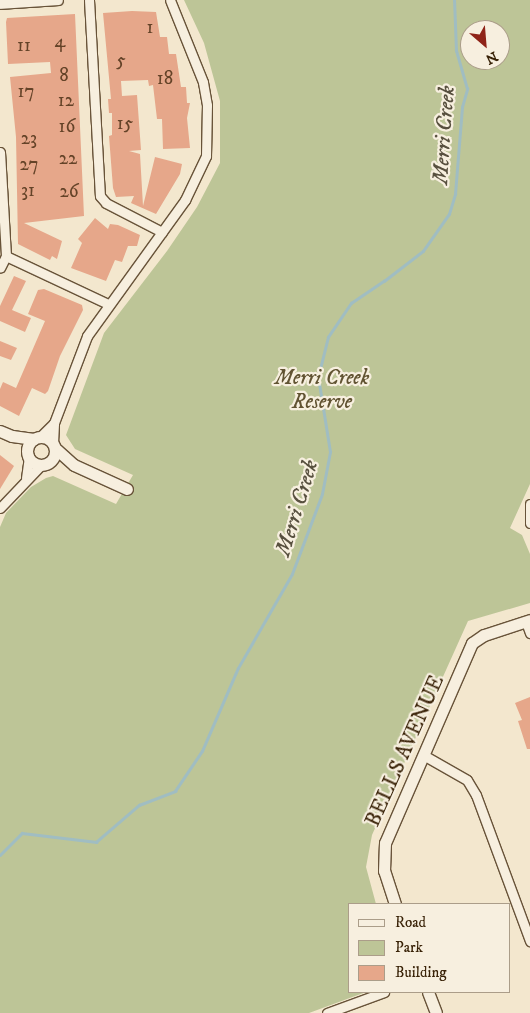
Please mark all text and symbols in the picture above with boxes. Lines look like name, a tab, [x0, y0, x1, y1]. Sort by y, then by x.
house number: 1	[147, 17, 153, 39]
north arrow	[460, 20, 510, 70]
house number: 4	[55, 31, 65, 53]
house number: 11	[17, 35, 31, 57]
text: N	[482, 47, 501, 68]
house number: 5	[116, 50, 126, 72]
house number: 8	[59, 65, 69, 87]
house number: 18	[157, 68, 173, 90]
house number: 17	[18, 81, 34, 103]
water label: Merri Creek	[427, 85, 461, 185]
house number: 12	[58, 90, 74, 112]
house number: 15	[117, 113, 133, 135]
house number: 16	[59, 116, 75, 138]
house number: 23	[21, 128, 37, 150]
house number: 22	[59, 148, 77, 170]
house number: 27	[20, 154, 38, 176]
house number: 31	[21, 180, 35, 202]
house number: 26	[59, 181, 79, 203]
park label: Merri Creek Reserve	[275, 365, 369, 415]
water label: Merri Creek	[270, 457, 324, 559]
street label: BELLS AVENUE	[360, 671, 450, 831]
legend	[348, 903, 510, 993]
text: Road	[395, 913, 426, 932]
text: Park	[395, 938, 423, 957]
text: Building	[395, 963, 447, 982]

